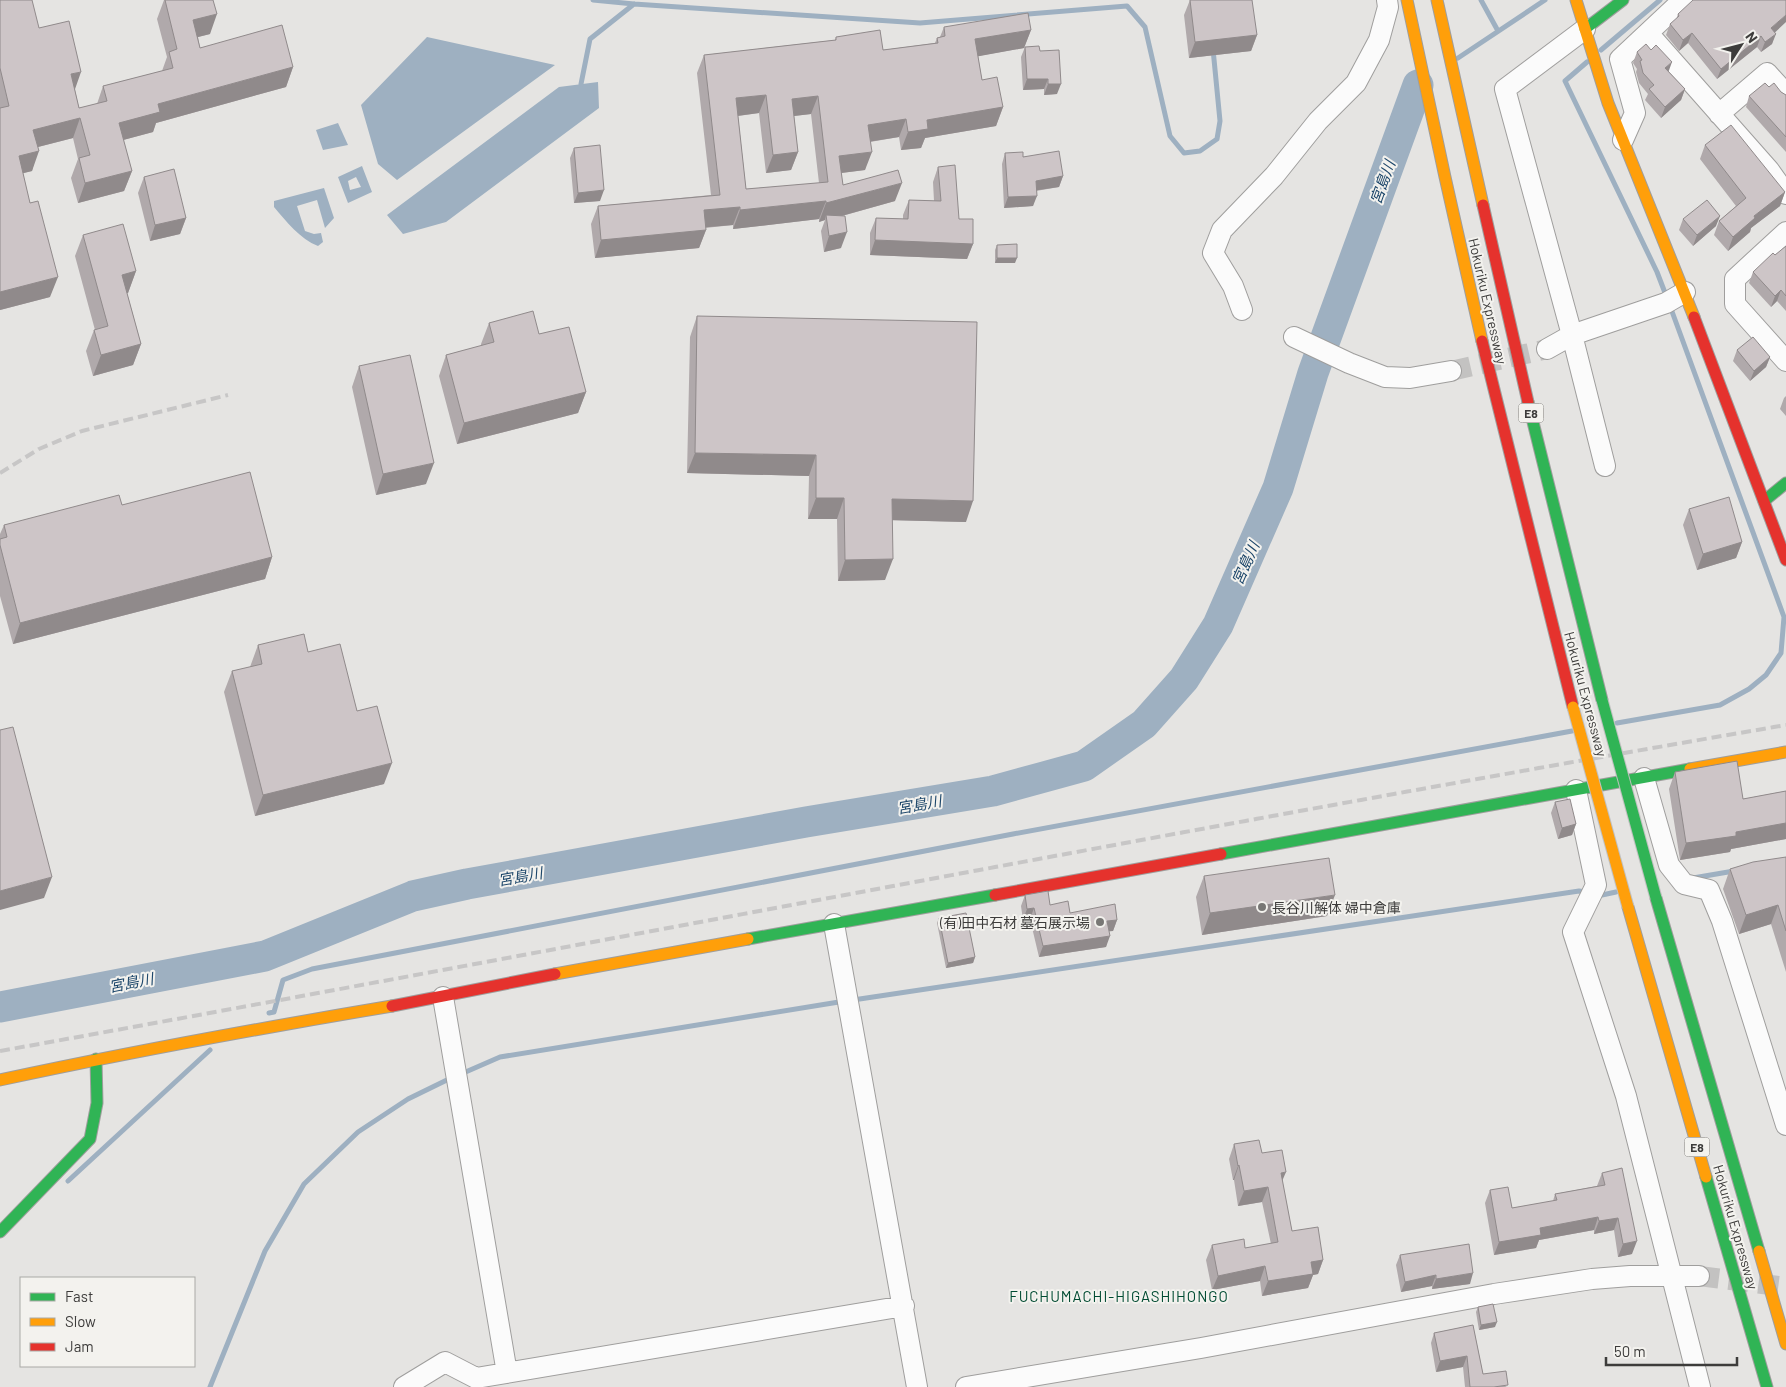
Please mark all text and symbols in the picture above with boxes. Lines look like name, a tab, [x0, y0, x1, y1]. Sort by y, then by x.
north arrow	[1716, 20, 1766, 70]
text: N	[1742, 28, 1762, 46]
water label: 宮島川	[1366, 156, 1399, 206]
street label: Hokuriku Expressway	[1465, 236, 1511, 366]
road number: E8	[1518, 403, 1544, 422]
water label: 宮島川	[1228, 537, 1263, 587]
street label: Hokuriku Expressway	[1561, 630, 1611, 759]
water label: 宮島川	[895, 791, 945, 817]
water label: 宮島川	[496, 863, 546, 889]
place label: 長谷川解体 婦中倉庫	[1272, 899, 1401, 916]
marker: 長谷川解体 婦中倉庫	[1256, 901, 1268, 913]
place label: (有)田中石材 墓石展示場	[939, 914, 1090, 931]
marker: (有)田中石材 墓石展示場	[1094, 916, 1106, 928]
water label: 宮島川	[107, 968, 157, 995]
road number: E8	[1684, 1138, 1710, 1156]
street label: Hokuriku Expressway	[1710, 1163, 1762, 1292]
legend	[20, 1277, 195, 1367]
text: Fast	[65, 1287, 93, 1305]
district label: FUCHUMACHI-HIGASHIHONGO	[1009, 1287, 1229, 1305]
text: Slow	[65, 1312, 96, 1330]
scale bar	[1606, 1334, 1737, 1366]
text: Jam	[65, 1337, 94, 1355]
text: 50 m	[1614, 1342, 1646, 1360]

